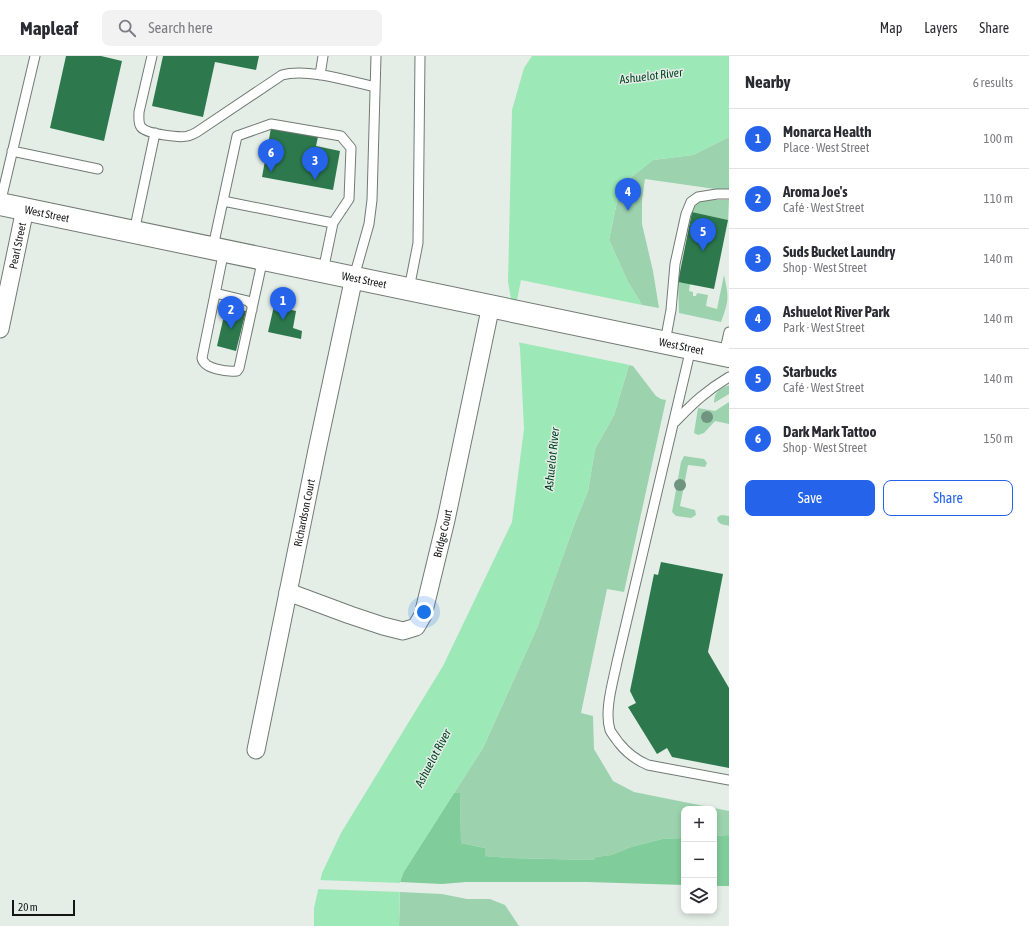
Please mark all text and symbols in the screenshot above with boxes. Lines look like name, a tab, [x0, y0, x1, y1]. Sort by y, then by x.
search box	[102, 10, 382, 46]
text: Mapleaf	[20, 17, 78, 39]
icon: search	[116, 17, 138, 39]
text: Search here	[148, 19, 213, 36]
text: Map	[880, 20, 902, 36]
text: Layers	[924, 20, 957, 36]
text: Share	[979, 20, 1009, 36]
water label: Ashuelot River	[618, 65, 684, 87]
text: Nearby	[745, 72, 791, 92]
text: 6 results	[973, 75, 1013, 90]
text: Monarca Health	[783, 123, 871, 140]
text: 1	[755, 131, 761, 146]
text: 100 m	[984, 131, 1013, 146]
pin: 6	[258, 139, 284, 172]
text: Place · West Street	[783, 140, 870, 155]
pin: 3	[302, 147, 328, 180]
pin: 4	[615, 178, 641, 211]
text: Aroma Joe's	[783, 183, 848, 200]
text: 2	[755, 191, 761, 206]
text: 110 m	[984, 191, 1013, 206]
text: Café · West Street	[783, 200, 864, 215]
street label: West Street	[24, 203, 70, 224]
pin: 5	[690, 218, 716, 251]
street label: Pearl Street	[7, 221, 28, 270]
text: Suds Bucket Laundry	[783, 243, 895, 260]
text: 3	[755, 251, 761, 266]
text: 140 m	[984, 251, 1013, 266]
text: Shop · West Street	[783, 260, 867, 275]
street label: West Street	[341, 269, 388, 290]
pin: 1	[270, 287, 296, 320]
pin: 2	[218, 296, 244, 329]
text: Ashuelot River Park	[783, 303, 890, 320]
text: 4	[755, 311, 761, 326]
text: 140 m	[984, 311, 1013, 326]
text: Park · West Street	[783, 320, 865, 335]
street label: West Street	[658, 336, 705, 357]
text: Starbucks	[783, 363, 837, 380]
text: 5	[755, 371, 761, 386]
text: 140 m	[984, 371, 1013, 386]
text: Café · West Street	[783, 380, 864, 395]
text: Dark Mark Tattoo	[783, 423, 877, 440]
water label: Ashuelot River	[542, 426, 562, 492]
text: 6	[755, 431, 761, 446]
text: 150 m	[984, 431, 1013, 446]
text: Shop · West Street	[783, 440, 867, 455]
street label: Richardson Court	[291, 478, 317, 548]
button: Save	[745, 480, 875, 516]
button: Share	[883, 480, 1013, 516]
street label: Bridge Court	[431, 508, 454, 559]
your location	[414, 602, 434, 622]
water label: Ashuelot River	[411, 726, 454, 790]
map controls	[681, 806, 717, 914]
button: +	[681, 806, 717, 842]
button: −	[681, 842, 717, 878]
button: layers	[681, 878, 717, 914]
scale bar	[12, 898, 75, 917]
text: 20 m	[18, 901, 38, 913]

